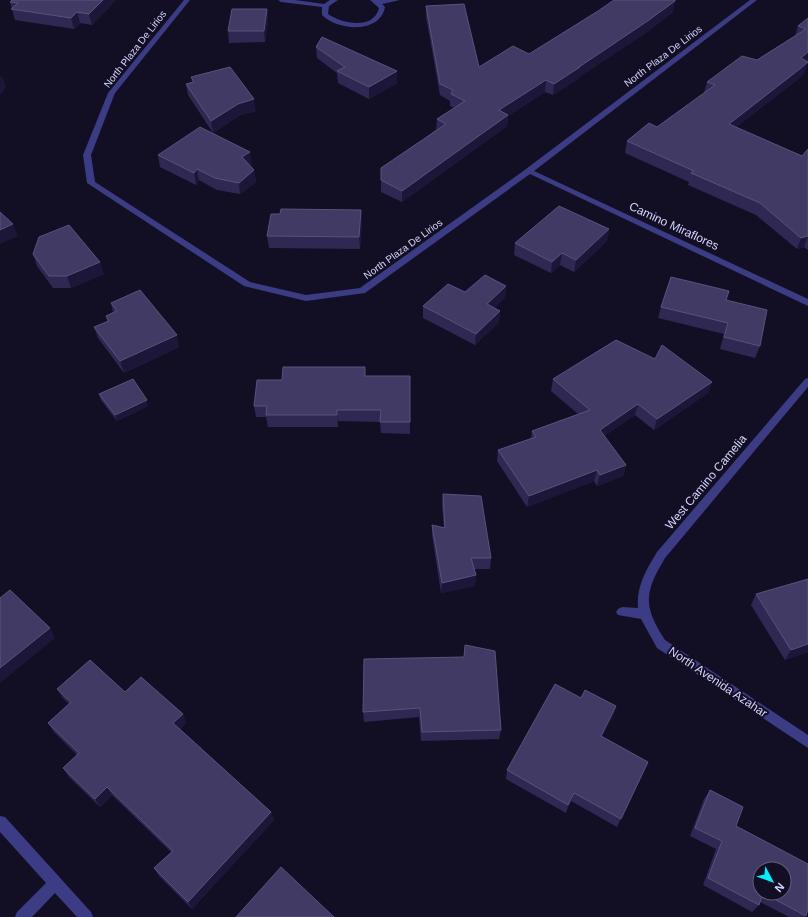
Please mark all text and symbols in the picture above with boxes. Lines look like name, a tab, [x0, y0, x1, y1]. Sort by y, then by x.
street label: North Plaza De Lirios	[102, 8, 168, 90]
street label: North Plaza De Lirios	[622, 23, 704, 89]
street label: Camino Miraflores	[627, 199, 721, 253]
street label: North Plaza De Lirios	[362, 217, 444, 281]
street label: West Camino Camelia	[662, 432, 750, 532]
street label: North Avenida Azahar	[666, 644, 770, 720]
north arrow	[752, 861, 792, 901]
text: N	[772, 881, 787, 895]

